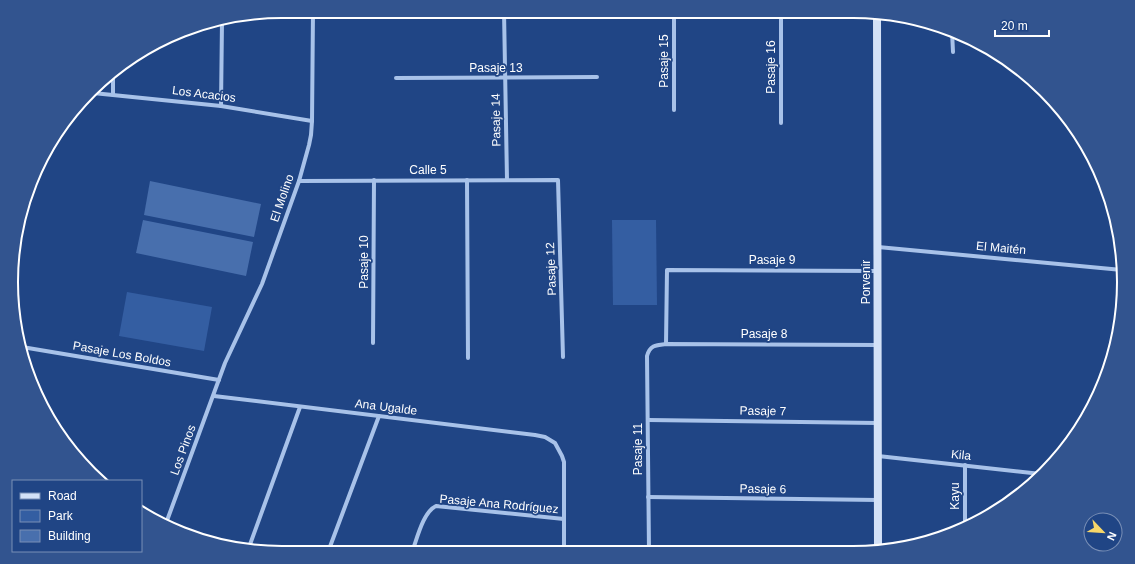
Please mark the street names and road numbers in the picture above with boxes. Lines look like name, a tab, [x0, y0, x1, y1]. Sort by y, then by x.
street label: Pasaje 15	[657, 34, 671, 88]
street label: Pasaje 16	[764, 40, 778, 94]
street label: Pasaje 13	[469, 61, 523, 75]
street label: Los Acacios	[171, 83, 237, 105]
street label: Pasaje 14	[489, 93, 503, 147]
street label: Calle 5	[409, 163, 447, 177]
street label: El Molino	[267, 172, 297, 224]
street label: Pasaje 10	[357, 235, 371, 289]
street label: El Maitén	[975, 239, 1027, 257]
street label: Pasaje 12	[543, 242, 559, 296]
street label: Pasaje 9	[749, 253, 796, 267]
street label: Porvenir	[859, 260, 873, 304]
street label: Pasaje 8	[741, 327, 788, 341]
street label: Pasaje Los Boldos	[72, 338, 172, 370]
street label: Ana Ugalde	[354, 396, 418, 418]
street label: Pasaje 7	[740, 404, 787, 418]
street label: Pasaje 11	[631, 422, 645, 475]
street label: Los Pinos	[167, 423, 199, 477]
street label: Kila	[950, 447, 972, 463]
street label: Pasaje 6	[740, 482, 787, 496]
street label: Kayu	[948, 482, 962, 510]
street label: Pasaje Ana Rodríguez	[439, 492, 559, 516]

